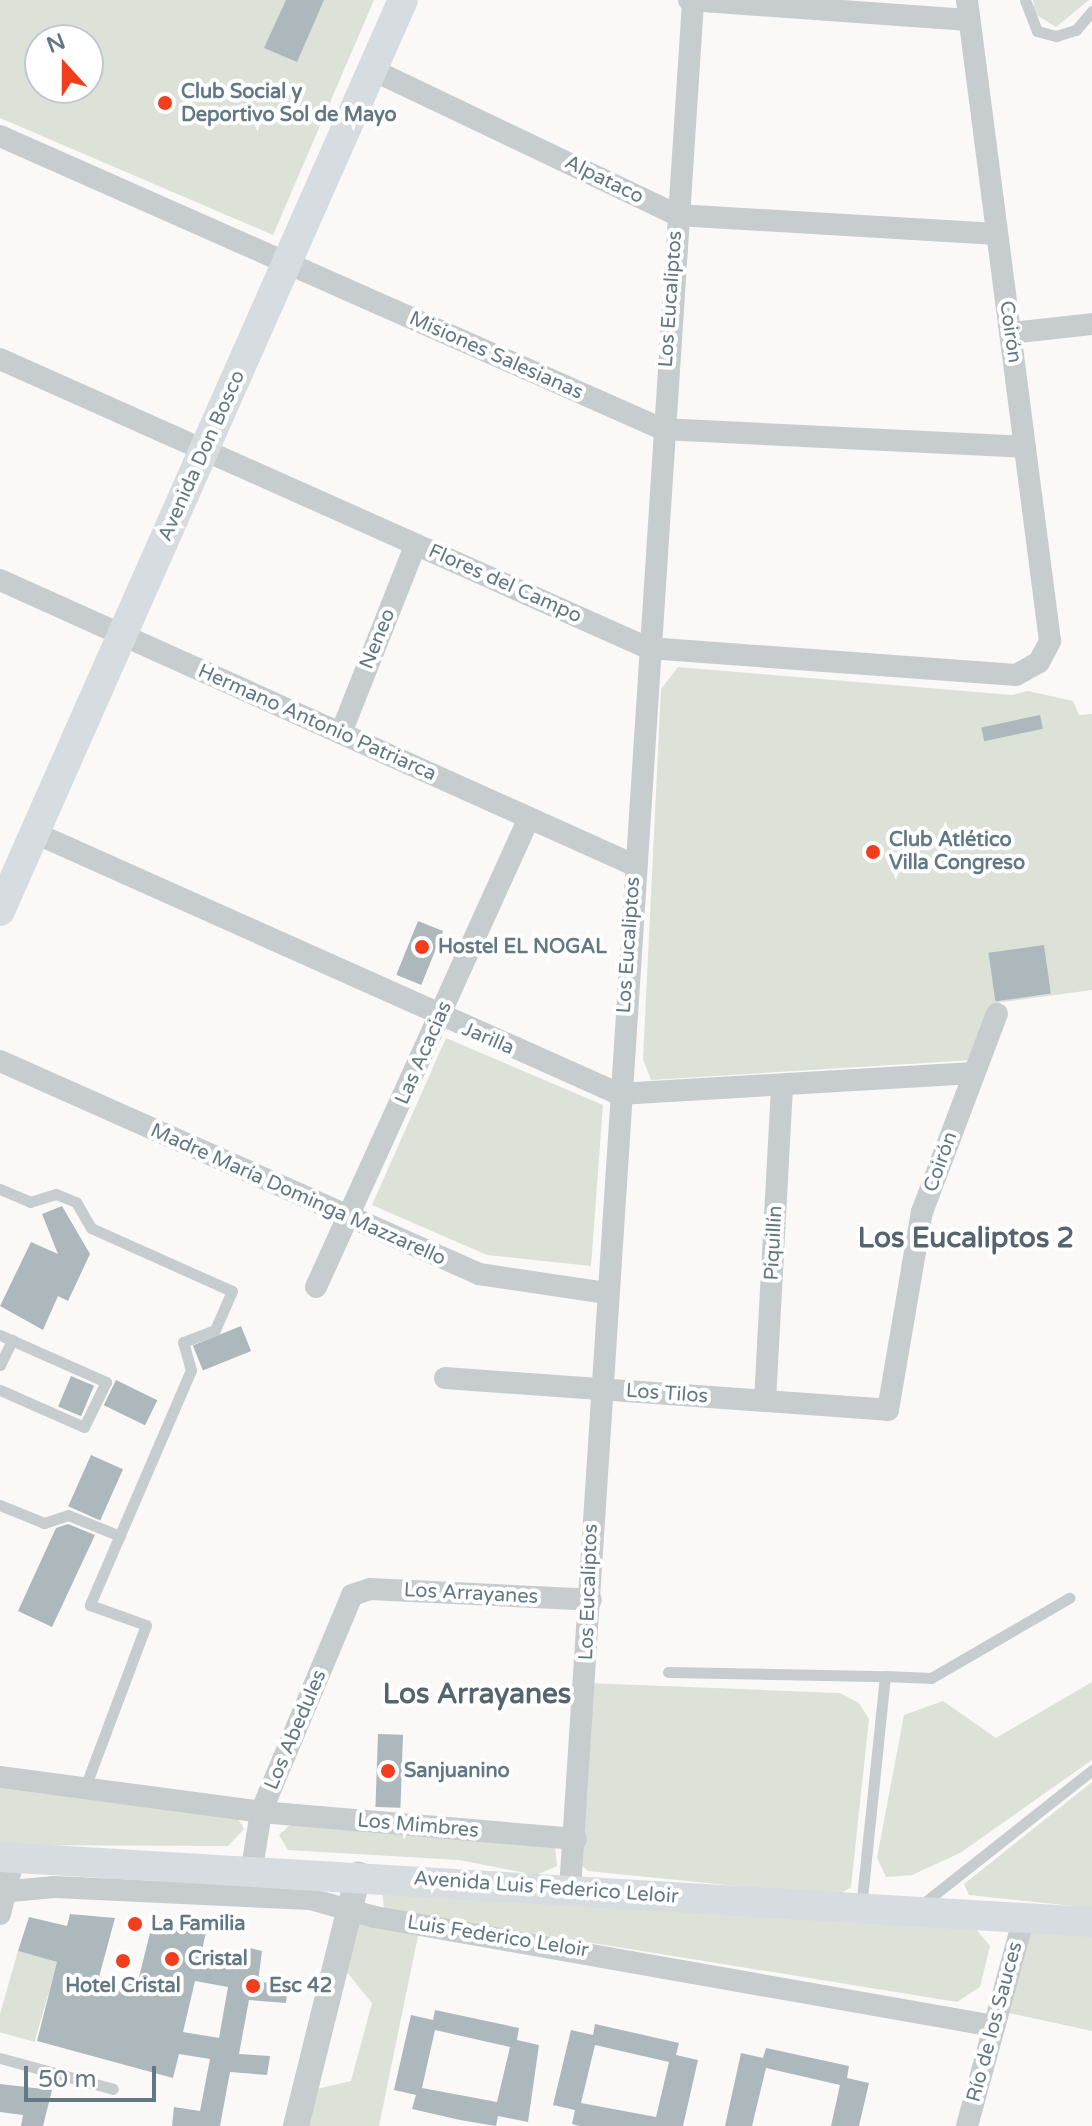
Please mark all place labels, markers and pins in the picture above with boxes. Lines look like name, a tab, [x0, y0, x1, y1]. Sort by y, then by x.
place label: Club Social y Deportivo Sol de Mayo	[181, 80, 397, 127]
marker: Club Social y Deportivo Sol de Mayo	[156, 94, 174, 112]
place label: Club Atlético Villa Congreso	[889, 828, 1025, 875]
marker: Club Atlético Villa Congreso	[864, 843, 882, 861]
place label: Hostel EL NOGAL	[438, 935, 607, 959]
marker: Hostel EL NOGAL	[413, 938, 431, 956]
place label: Sanjuanino	[404, 1759, 510, 1783]
marker: Sanjuanino	[379, 1762, 397, 1780]
place label: La Familia	[151, 1912, 245, 1936]
marker: La Familia	[126, 1915, 144, 1933]
place label: Cristal	[188, 1947, 248, 1971]
marker: Cristal	[163, 1950, 181, 1968]
marker: Hotel Cristal	[114, 1952, 132, 1970]
place label: Hotel Cristal	[65, 1974, 181, 1998]
place label: Esc 42	[269, 1974, 332, 1998]
marker: Esc 42	[244, 1977, 262, 1995]

